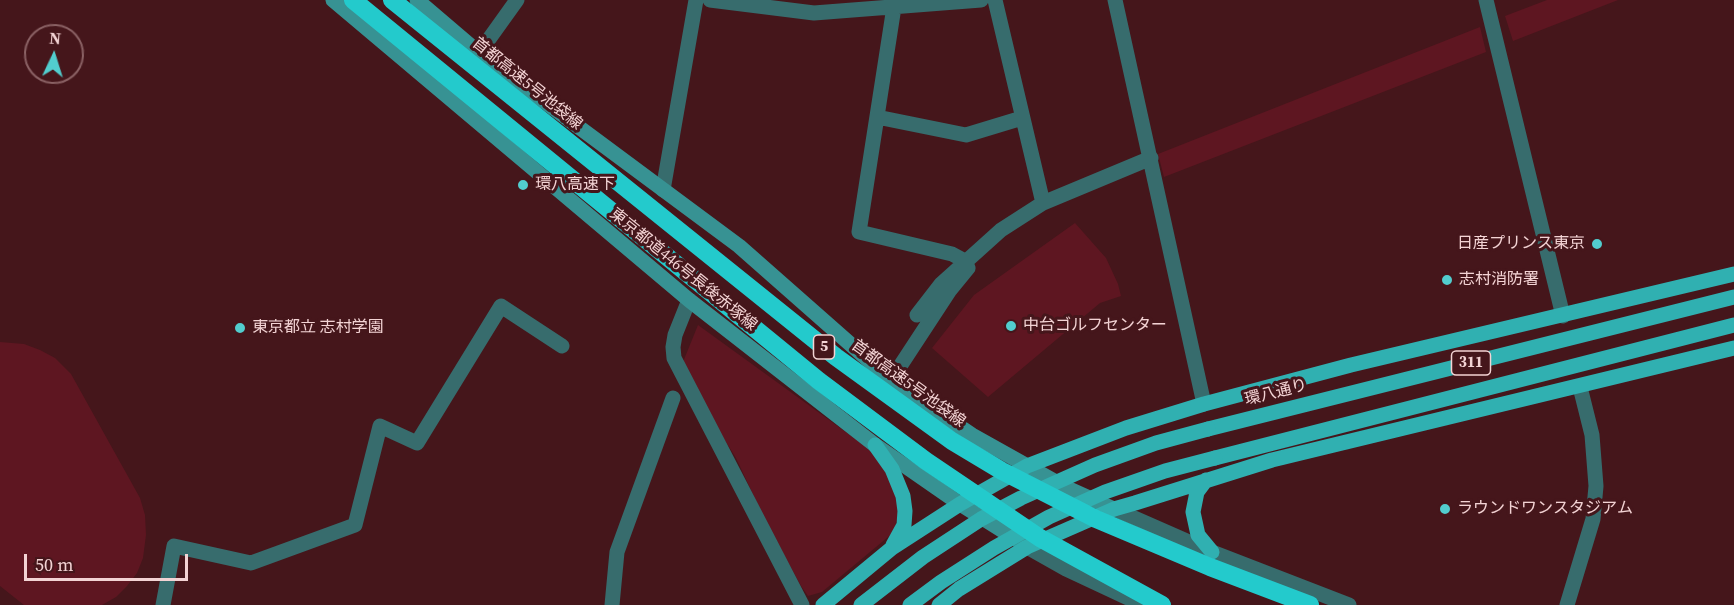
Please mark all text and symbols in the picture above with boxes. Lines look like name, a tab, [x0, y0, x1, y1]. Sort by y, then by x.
north arrow	[24, 24, 84, 84]
text: N	[49, 27, 62, 49]
street label: 首都高速5号池袋線	[468, 34, 586, 134]
place label: 環八高速下	[535, 175, 615, 195]
marker: 環八高速下	[516, 178, 530, 192]
street label: 東京都道446号長後赤塚線	[605, 205, 761, 335]
place label: 日産プリンス東京	[1457, 234, 1585, 254]
marker: 日産プリンス東京	[1590, 237, 1604, 251]
place label: 志村消防署	[1459, 270, 1539, 290]
marker: 志村消防署	[1440, 273, 1454, 287]
place label: 中台ゴルフセンター	[1023, 316, 1167, 336]
place label: 東京都立 志村学園	[252, 318, 384, 338]
marker: 中台ゴルフセンター	[1004, 319, 1018, 333]
marker: 東京都立 志村学園	[233, 321, 247, 335]
road number: 5	[814, 335, 834, 359]
street label: 首都高速5号池袋線	[847, 336, 969, 432]
road number: 311	[1452, 351, 1490, 375]
street label: 環八通り	[1243, 376, 1309, 410]
place label: ラウンドワンスタジアム	[1457, 499, 1633, 519]
marker: ラウンドワンスタジアム	[1438, 502, 1452, 516]
scale bar	[27, 542, 190, 580]
text: 50 m	[35, 552, 73, 577]

